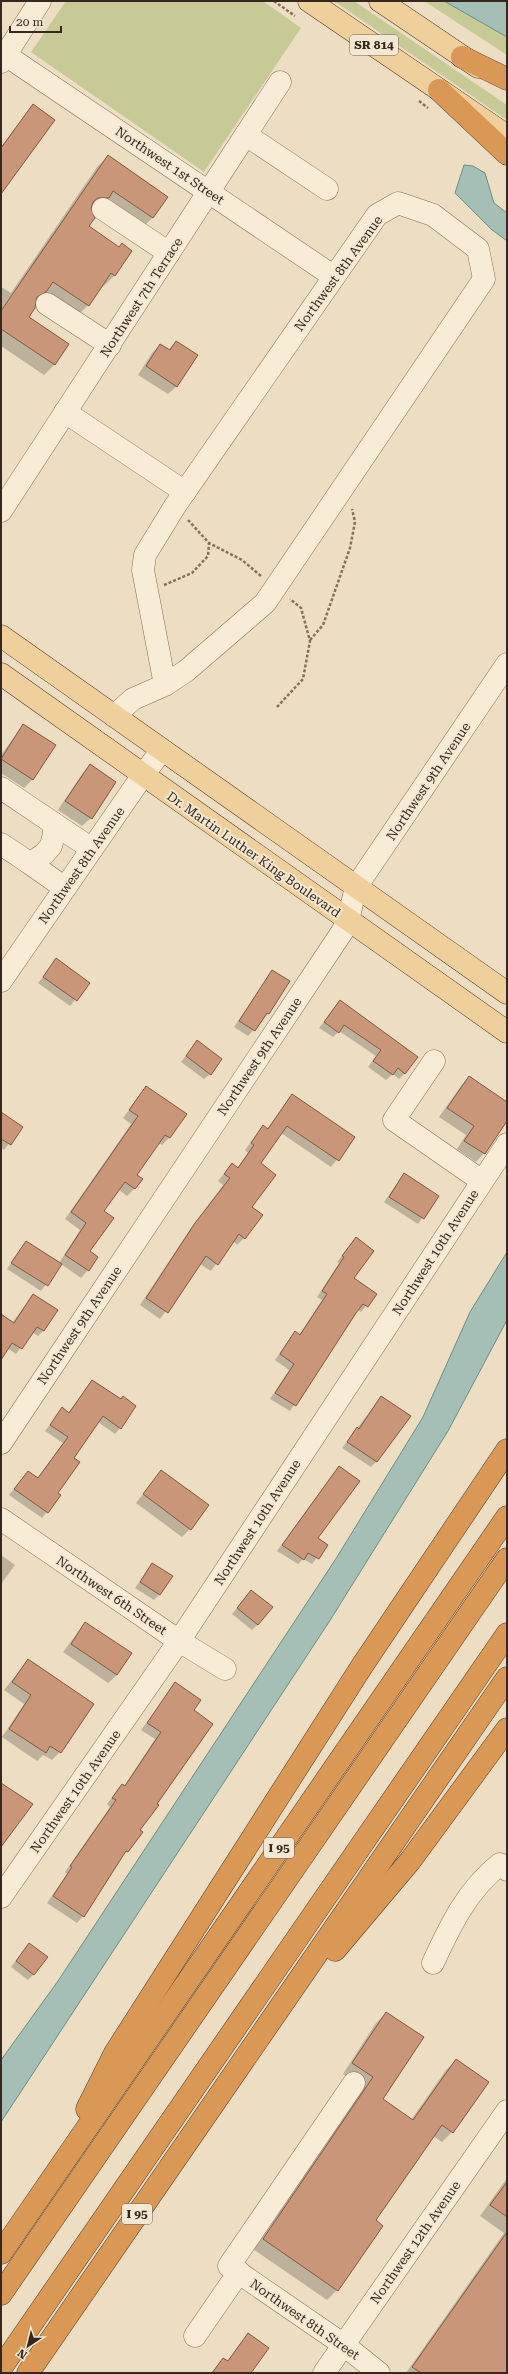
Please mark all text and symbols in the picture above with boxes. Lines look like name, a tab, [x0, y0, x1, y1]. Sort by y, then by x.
scale bar	[10, 8, 61, 34]
text: 20 m	[16, 15, 43, 29]
road number: SR 814	[350, 35, 398, 55]
street label: Northwest 1st Street	[113, 123, 227, 207]
street label: Northwest 8th Avenue	[291, 213, 385, 334]
street label: Northwest 7th Terrace	[97, 235, 186, 360]
street label: Northwest 9th Avenue	[383, 719, 474, 843]
street label: Dr. Martin Luther King Boulevard	[164, 788, 344, 921]
street label: Northwest 8th Avenue	[35, 804, 127, 927]
street label: Northwest 9th Avenue	[214, 994, 305, 1118]
street label: Northwest 10th Avenue	[389, 1187, 482, 1318]
street label: Northwest 9th Avenue	[34, 1263, 125, 1387]
street label: Northwest 10th Avenue	[211, 1457, 304, 1588]
street label: Northwest 6th Street	[54, 1553, 170, 1638]
street label: Northwest 10th Avenue	[27, 1727, 124, 1856]
road number: I 95	[264, 1838, 294, 1858]
street label: Northwest 12th Avenue	[367, 2178, 464, 2307]
road number: I 95	[122, 2204, 152, 2224]
street label: Northwest 8th Street	[247, 2276, 362, 2363]
north arrow	[8, 2326, 48, 2366]
text: N	[15, 2346, 30, 2362]

